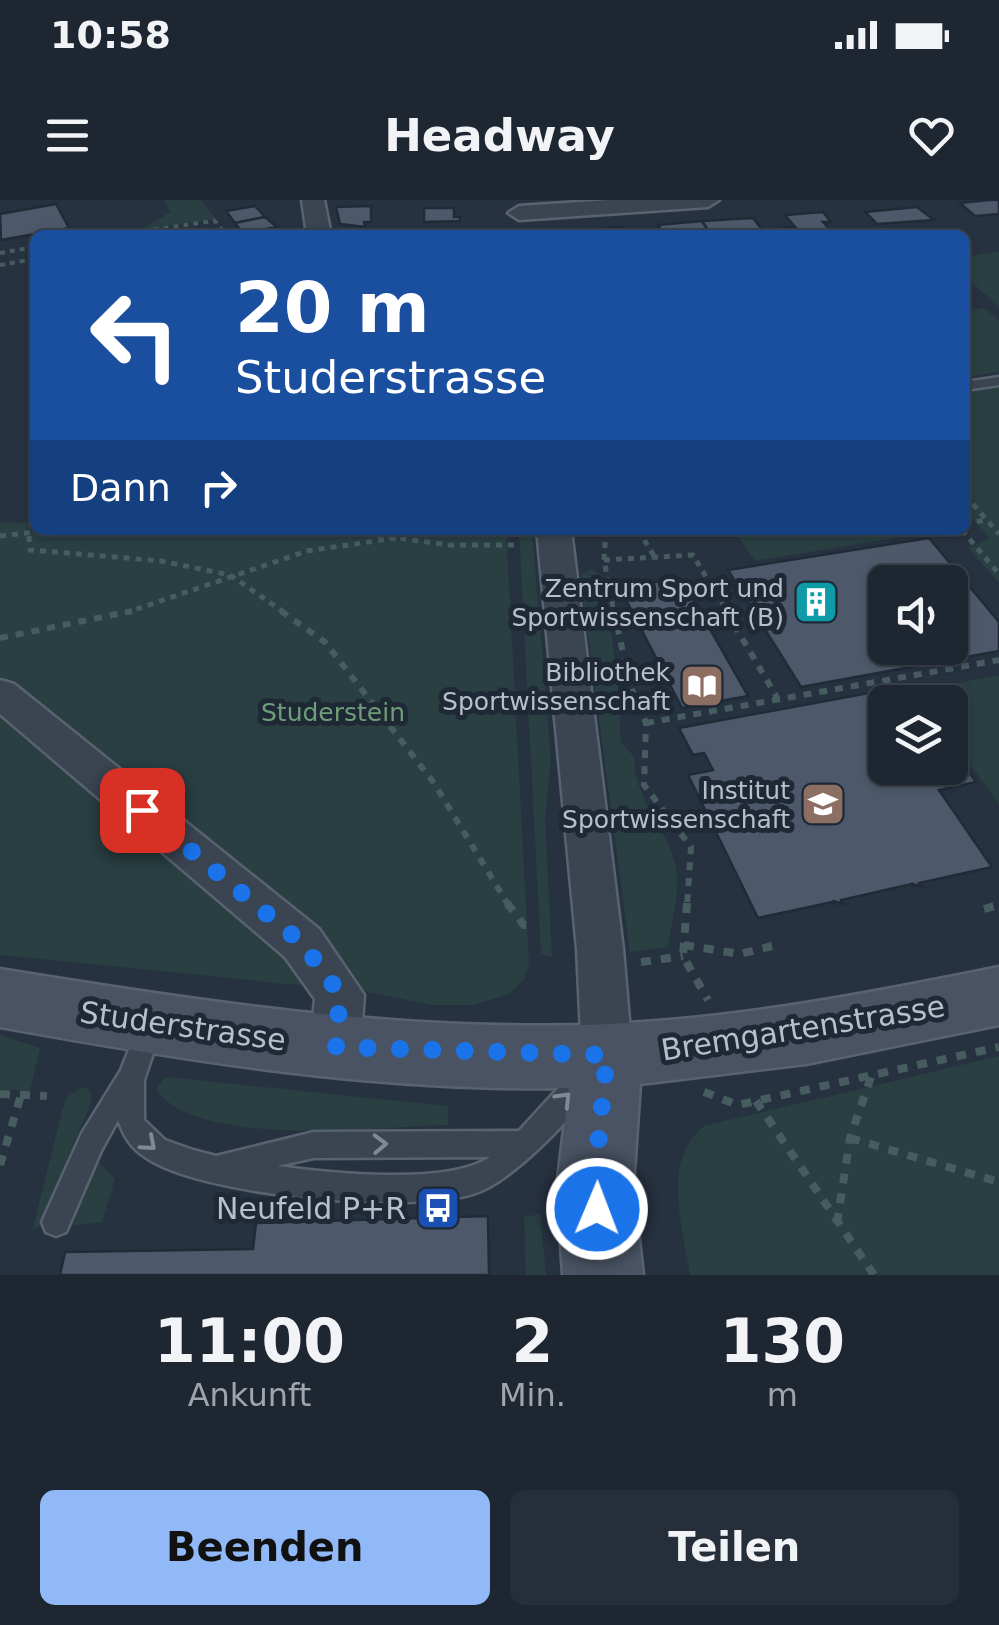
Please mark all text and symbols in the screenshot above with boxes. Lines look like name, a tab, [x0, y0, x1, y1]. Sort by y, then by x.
text: 10:58	[50, 13, 171, 57]
icon: menu	[40, 108, 95, 163]
icon: heart	[904, 108, 959, 163]
text: Headway	[384, 109, 615, 162]
text: 20 m	[235, 267, 430, 349]
icon: left	[70, 270, 200, 400]
text: Studerstrasse	[235, 351, 546, 404]
icon: right	[191, 460, 246, 515]
text: Dann	[70, 466, 171, 510]
map controls	[868, 565, 968, 785]
button: sound	[868, 565, 968, 665]
place label: Zentrum Sport und Sportwissenschaft (B)	[512, 574, 784, 632]
building icon: Zentrum Sport und Sportwissenschaft (B)	[793, 579, 839, 625]
place label: Bibliothek Sportwissenschaft	[442, 658, 671, 716]
library icon: Bibliothek Sportwissenschaft	[679, 663, 725, 709]
button: layers	[868, 685, 968, 785]
park label: Studerstein	[261, 698, 405, 727]
pin	[100, 768, 185, 853]
place label: Institut Sportwissenschaft	[562, 776, 790, 834]
school or university icon: Institut Sportwissenschaft	[800, 781, 846, 827]
icon: arrive	[115, 783, 170, 838]
street label: Bremgartenstrasse	[659, 988, 947, 1068]
street label: Studerstrasse	[78, 994, 288, 1058]
one-way arrow	[552, 1092, 570, 1110]
one-way arrow	[137, 1133, 156, 1151]
one-way arrow	[372, 1133, 388, 1154]
position arrow	[545, 1157, 649, 1261]
bus stop icon: Neufeld P+R	[415, 1185, 461, 1231]
place label: Neufeld P+R	[216, 1191, 406, 1226]
text: 11:00	[154, 1306, 345, 1376]
text: 2	[511, 1306, 553, 1376]
text: 130	[720, 1306, 845, 1376]
text: Ankunft	[188, 1376, 311, 1414]
text: Min.	[499, 1376, 566, 1414]
text: m	[767, 1376, 798, 1414]
button: Beenden	[40, 1490, 490, 1605]
button: Teilen	[510, 1490, 959, 1605]

